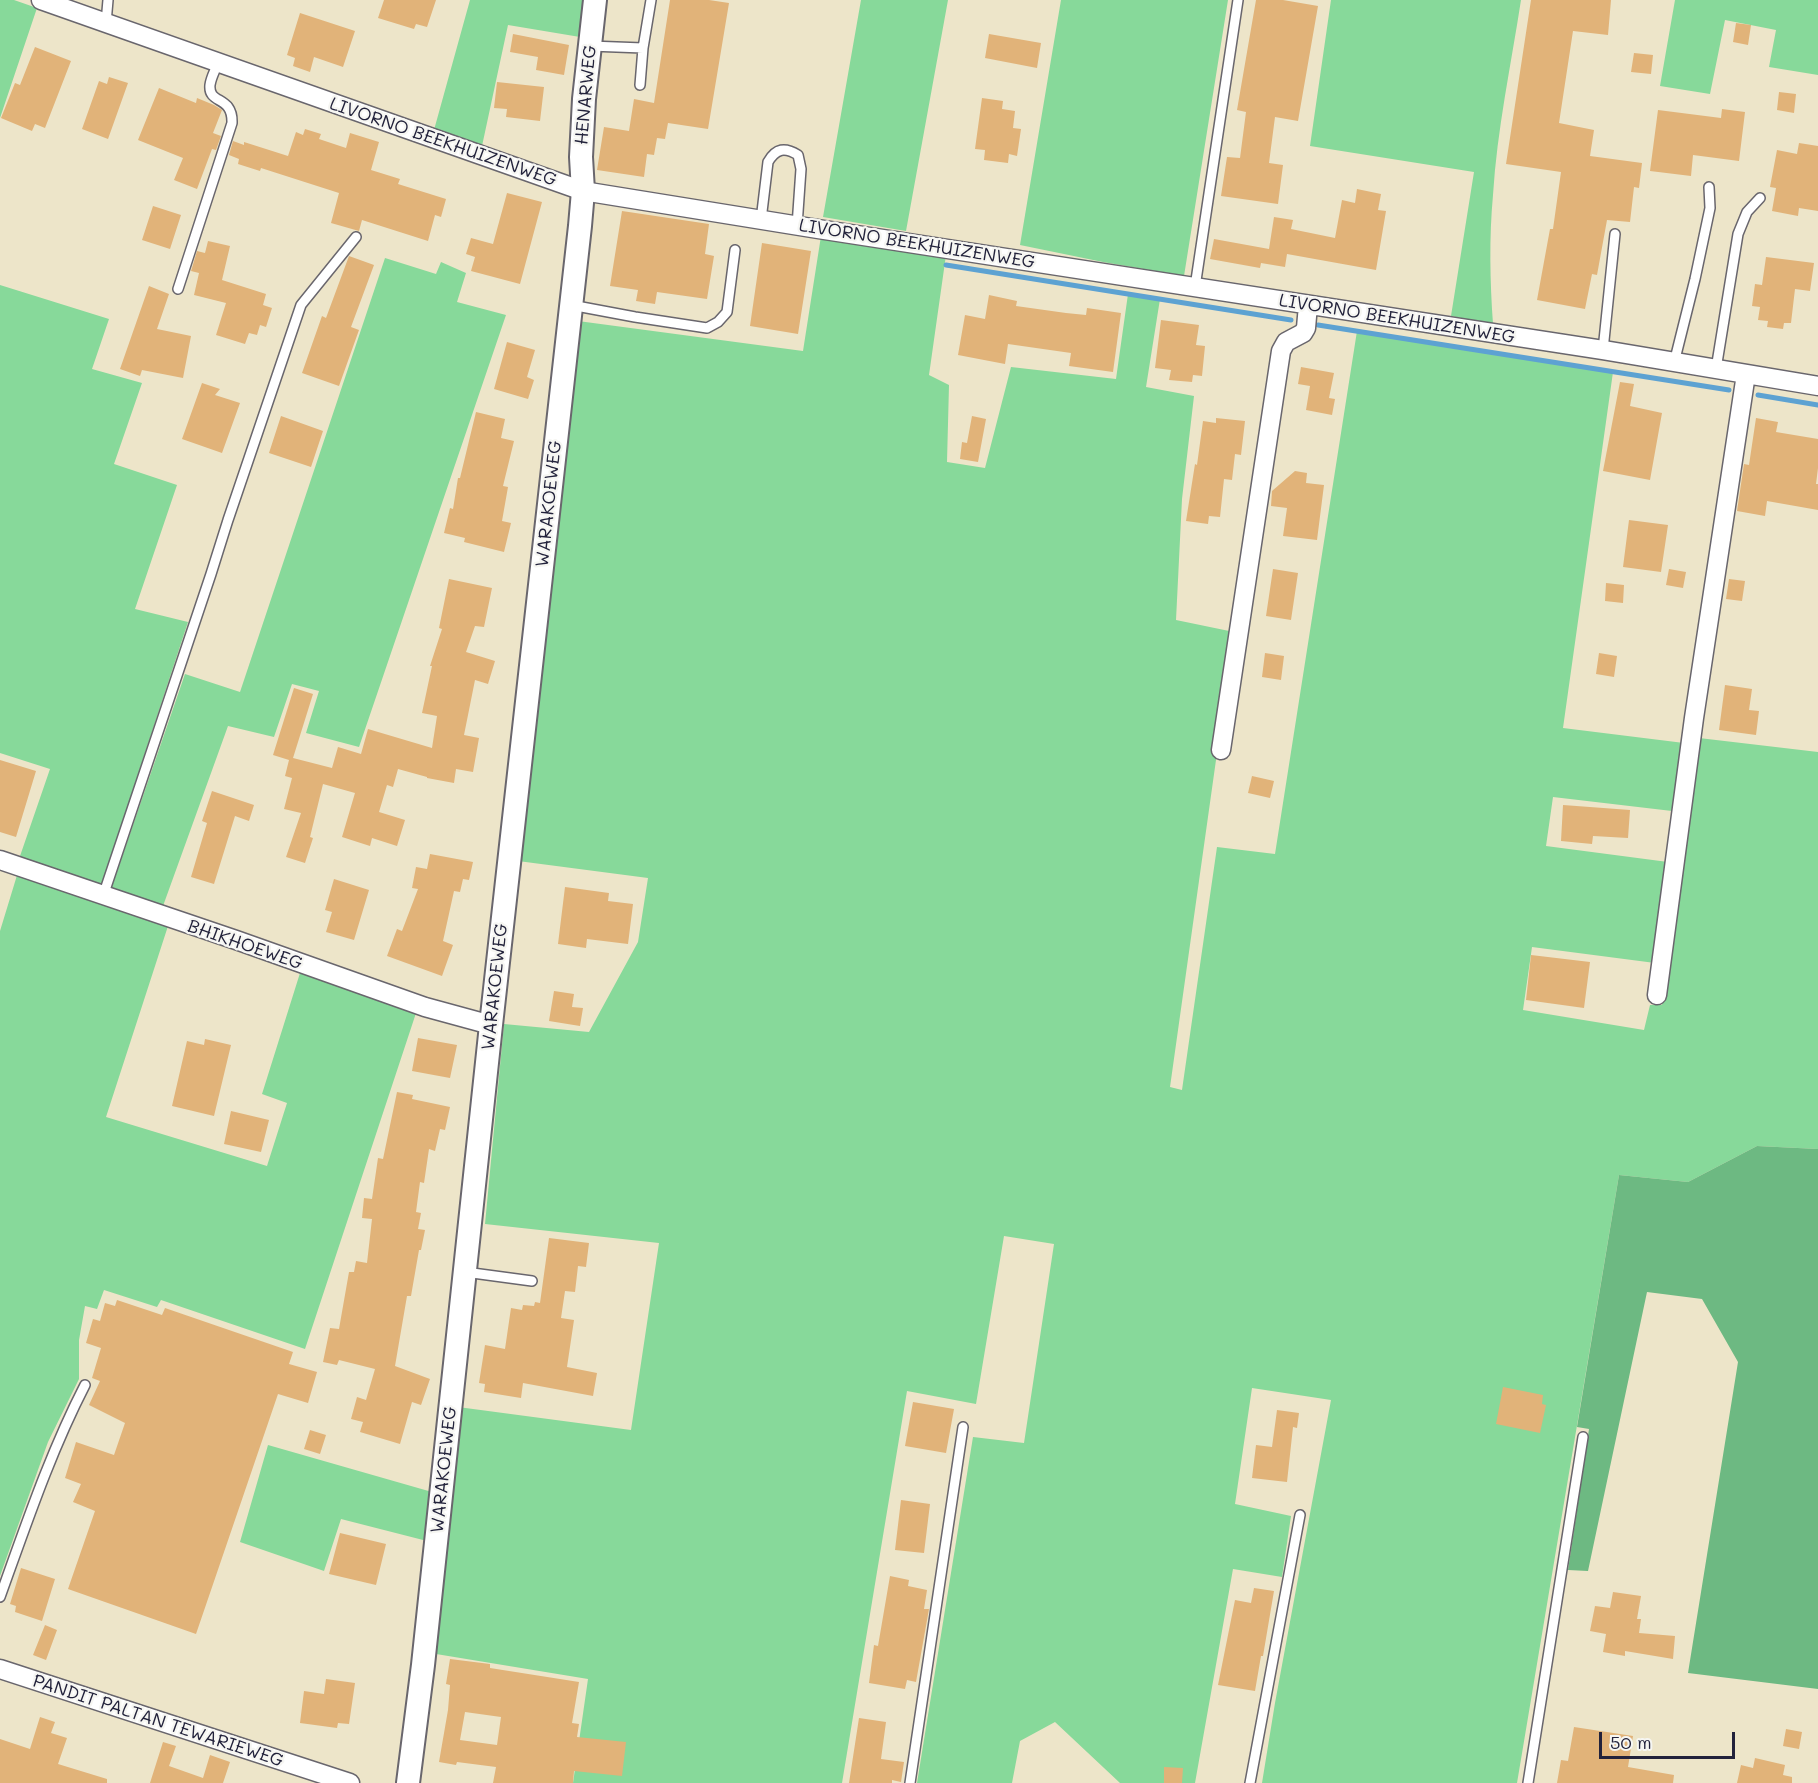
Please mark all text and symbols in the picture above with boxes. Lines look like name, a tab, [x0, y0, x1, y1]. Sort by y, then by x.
street label: HENARWEG	[571, 44, 601, 146]
street label: LIVORNO BEEKHUIZENWEG	[327, 93, 559, 191]
street label: LIVORNO BEEKHUIZENWEG	[797, 215, 1037, 273]
street label: LIVORNO BEEKHUIZENWEG	[1277, 290, 1517, 348]
street label: WARAKOEWEG	[532, 440, 566, 568]
street label: BHIKHOEWEG	[185, 915, 305, 975]
street label: WARAKOEWEG	[478, 923, 512, 1051]
street label: WARAKOEWEG	[427, 1406, 461, 1534]
street label: PANDIT PALTAN TEWARIEWEG	[30, 1670, 286, 1772]
scale bar	[1602, 1720, 1738, 1758]
text: 50 m	[1610, 1730, 1652, 1754]

